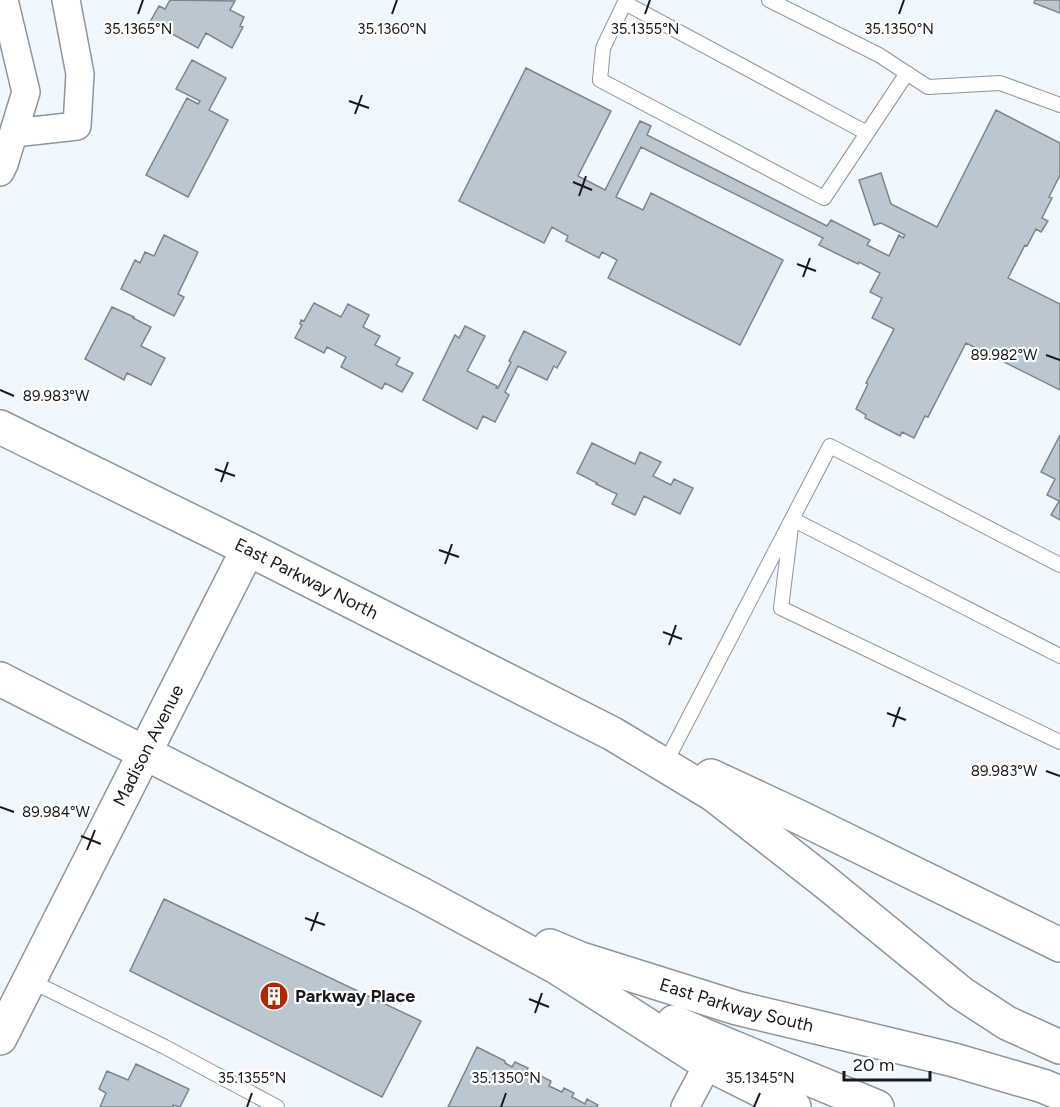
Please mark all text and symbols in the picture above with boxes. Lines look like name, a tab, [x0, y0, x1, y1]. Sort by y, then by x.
text: 35.1365°N	[104, 20, 172, 38]
text: 35.1360°N	[357, 20, 427, 38]
text: 35.1355°N	[611, 20, 679, 38]
text: 35.1350°N	[864, 20, 934, 38]
text: 89.982°W	[971, 346, 1038, 364]
text: 89.983°W	[23, 387, 90, 405]
street label: East Parkway North	[231, 533, 382, 624]
street label: Madison Avenue	[108, 681, 188, 810]
text: 89.983°W	[971, 762, 1038, 780]
text: 89.984°W	[22, 803, 90, 821]
street label: East Parkway South	[657, 973, 816, 1037]
building icon: Parkway Place	[258, 980, 290, 1012]
place label: Parkway Place	[295, 985, 415, 1007]
scale bar	[844, 1044, 930, 1082]
text: 20 m	[853, 1054, 894, 1076]
text: 35.1355°N	[218, 1069, 286, 1087]
text: 35.1350°N	[471, 1069, 541, 1087]
text: 35.1345°N	[725, 1069, 795, 1087]

